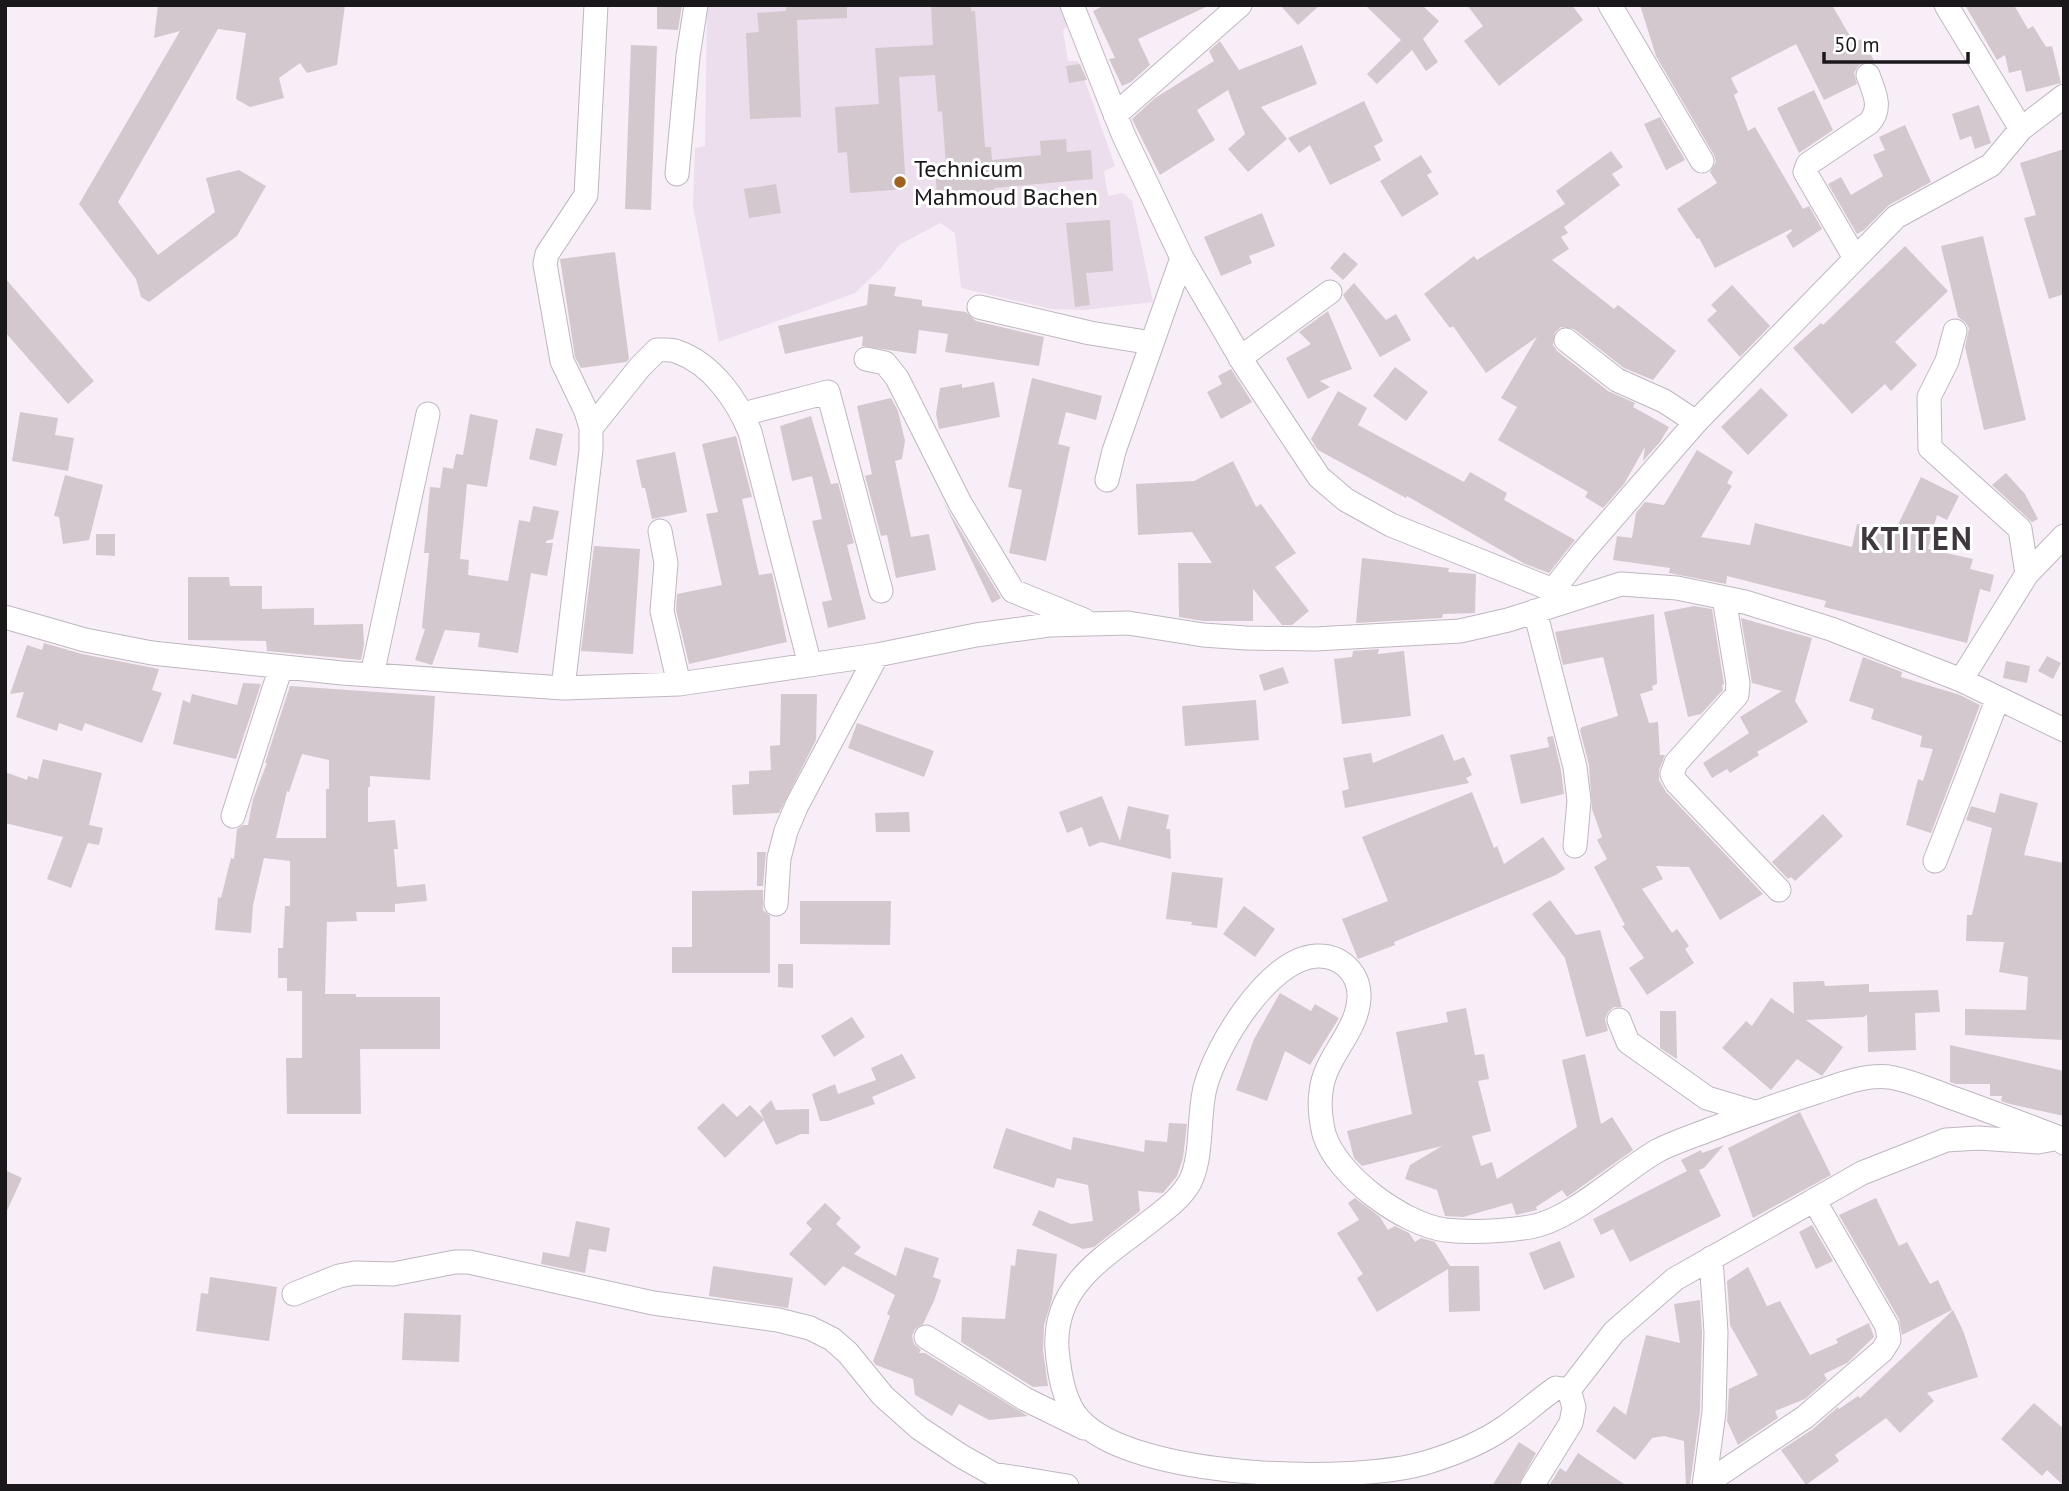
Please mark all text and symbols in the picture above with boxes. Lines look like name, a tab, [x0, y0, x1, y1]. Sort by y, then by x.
scale bar	[1824, 21, 1968, 65]
text: 50 m	[1834, 31, 1880, 58]
place label: Technicum Mahmoud Bachen	[914, 153, 1098, 212]
marker: Technicum Mahmoud Bachen	[892, 174, 908, 190]
district label: KTITEN	[1860, 517, 1974, 559]

